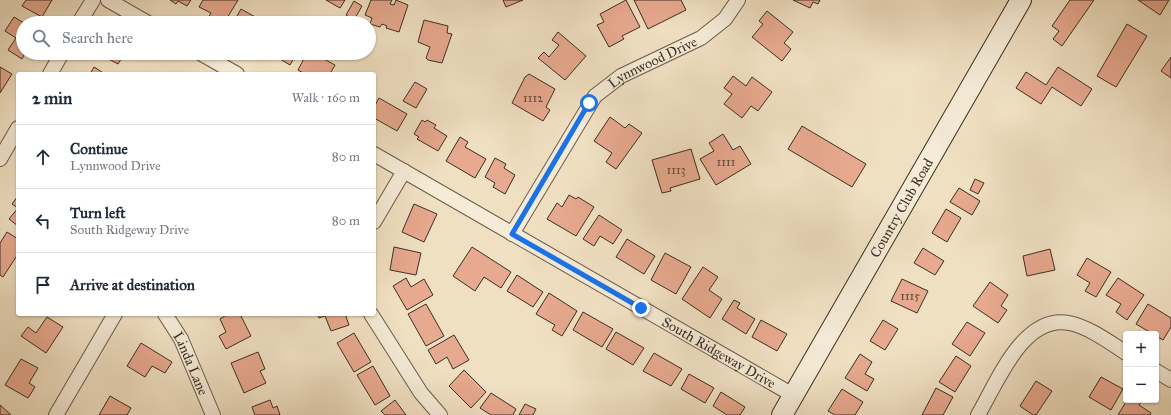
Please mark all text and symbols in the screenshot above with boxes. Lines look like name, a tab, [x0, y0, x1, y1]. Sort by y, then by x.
search box	[16, 16, 376, 60]
icon: search	[30, 27, 52, 49]
text: Search here	[62, 29, 133, 47]
street label: Lynnwood Drive	[604, 33, 700, 92]
text: 2 min	[32, 88, 72, 109]
text: Walk · 160 m	[292, 90, 360, 106]
house number: 1112	[523, 91, 543, 105]
route start	[580, 94, 598, 112]
text: Continue	[70, 140, 128, 158]
icon: ahead	[32, 146, 54, 168]
text: 80 m	[332, 149, 360, 165]
house number: 1111	[717, 155, 736, 169]
street label: Country Club Road	[866, 155, 937, 261]
text: Lynnwood Drive	[70, 158, 161, 174]
house number: 1113	[666, 163, 686, 177]
text: Turn left	[70, 204, 126, 222]
icon: left	[32, 210, 54, 232]
text: 80 m	[332, 213, 360, 229]
text: South Ridgeway Drive	[70, 222, 189, 238]
icon: arrive	[32, 274, 54, 296]
text: Arrive at destination	[70, 276, 195, 294]
house number: 1115	[900, 289, 920, 303]
route end	[632, 299, 650, 317]
street label: South Ridgeway Drive	[659, 313, 779, 392]
street label: Linda Lane	[170, 328, 212, 398]
map controls	[1123, 331, 1159, 403]
button: +	[1123, 331, 1159, 367]
button: −	[1123, 367, 1159, 403]

